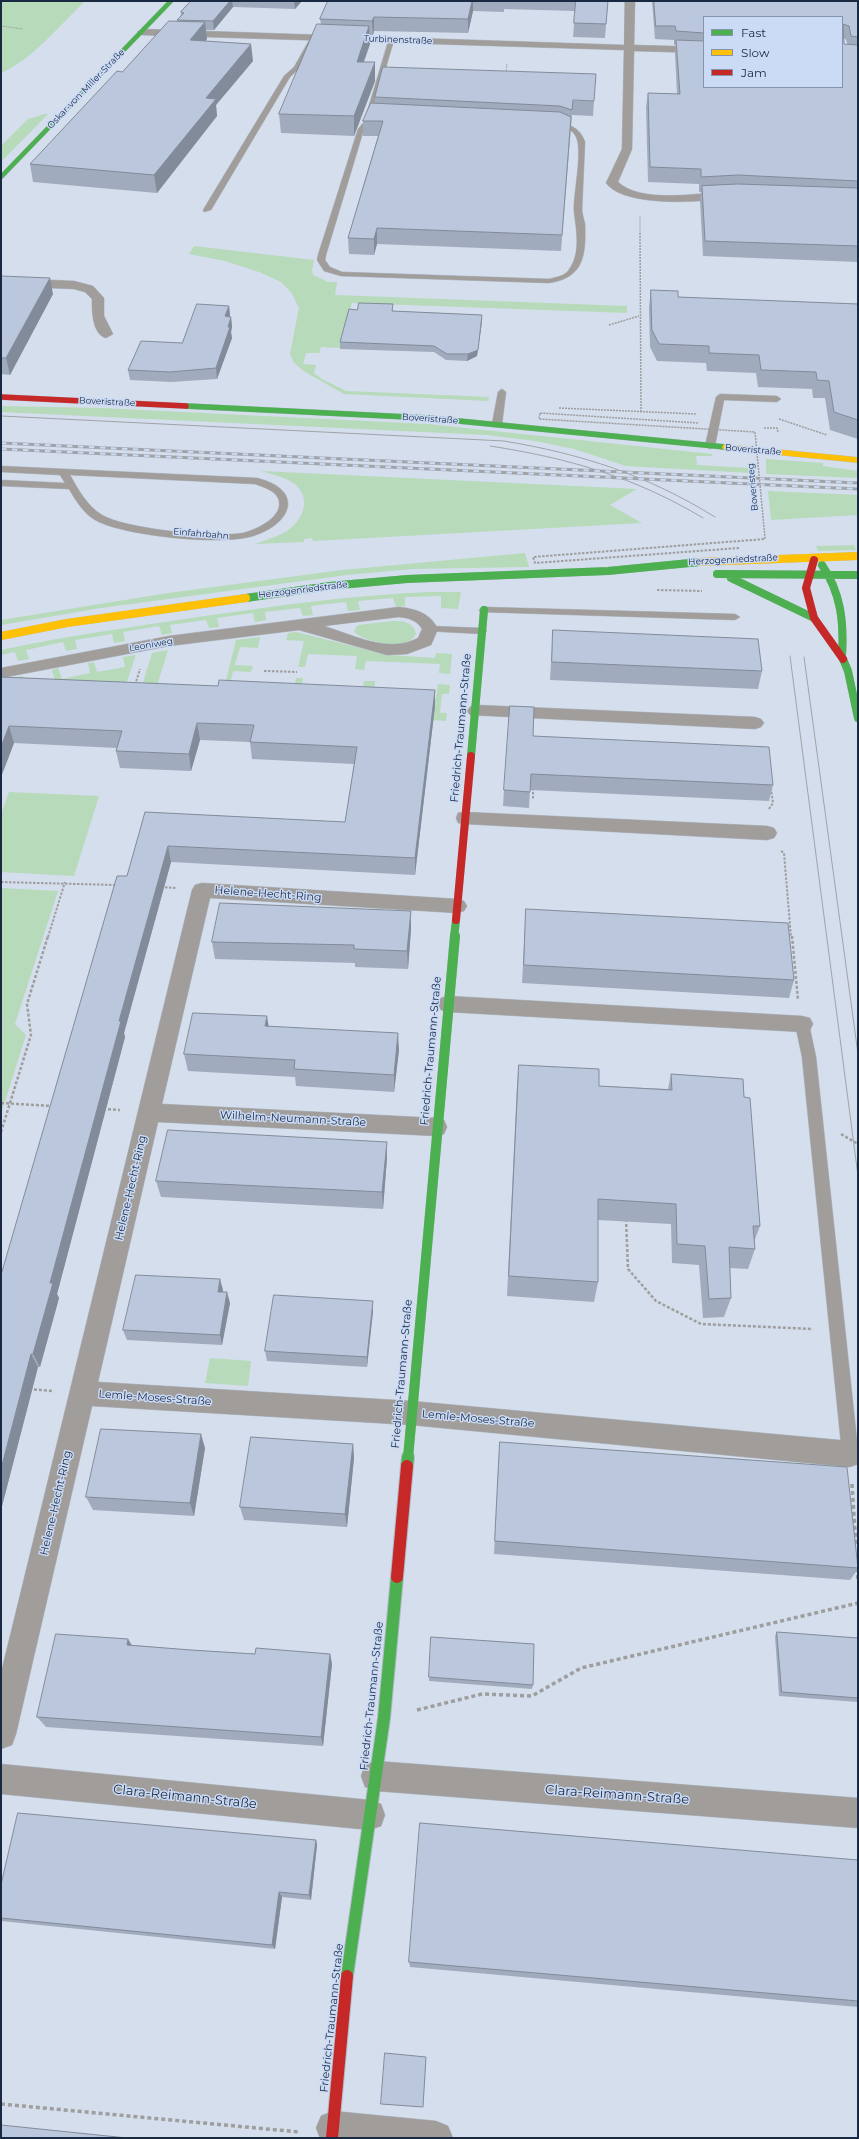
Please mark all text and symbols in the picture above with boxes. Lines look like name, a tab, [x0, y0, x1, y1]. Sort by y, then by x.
legend	[703, 16, 843, 88]
text: Fast	[741, 25, 766, 40]
street label: Turbinenstraße	[363, 33, 433, 47]
text: Slow	[741, 45, 770, 60]
street label: Oskar-von-Miller-Straße	[45, 47, 127, 131]
text: Jam	[741, 65, 767, 80]
street label: Boveristraße	[79, 395, 135, 409]
street label: Boveristraße	[401, 412, 459, 426]
street label: Boveristraße	[724, 442, 782, 458]
street label: Boveristeg	[746, 463, 760, 511]
street label: Einfahrbahn	[173, 526, 229, 542]
street label: Herzogenriedstraße	[688, 552, 778, 568]
street label: Herzogenriedstraße	[258, 579, 348, 601]
street label: Leoniweg	[128, 636, 174, 654]
street label: Friedrich-Traumann-Straße	[448, 653, 474, 803]
street label: Helene-Hecht-Ring	[214, 884, 322, 904]
street label: Friedrich-Traumann-Straße	[418, 976, 444, 1126]
street label: Wilhelm-Neumann-Straße	[219, 1109, 367, 1129]
street label: Helene-Hecht-Ring	[113, 1134, 149, 1242]
street label: Friedrich-Traumann-Straße	[389, 1299, 415, 1449]
street label: Lemle-Moses-Straße	[98, 1387, 212, 1409]
street label: Lemle-Moses-Straße	[421, 1407, 535, 1431]
street label: Helene-Hecht-Ring	[38, 1449, 74, 1557]
street label: Friedrich-Traumann-Straße	[358, 1621, 386, 1771]
street label: Clara-Reimann-Straße	[112, 1782, 258, 1812]
street label: Clara-Reimann-Straße	[544, 1782, 690, 1808]
street label: Friedrich-Traumann-Straße	[318, 1943, 346, 2093]

